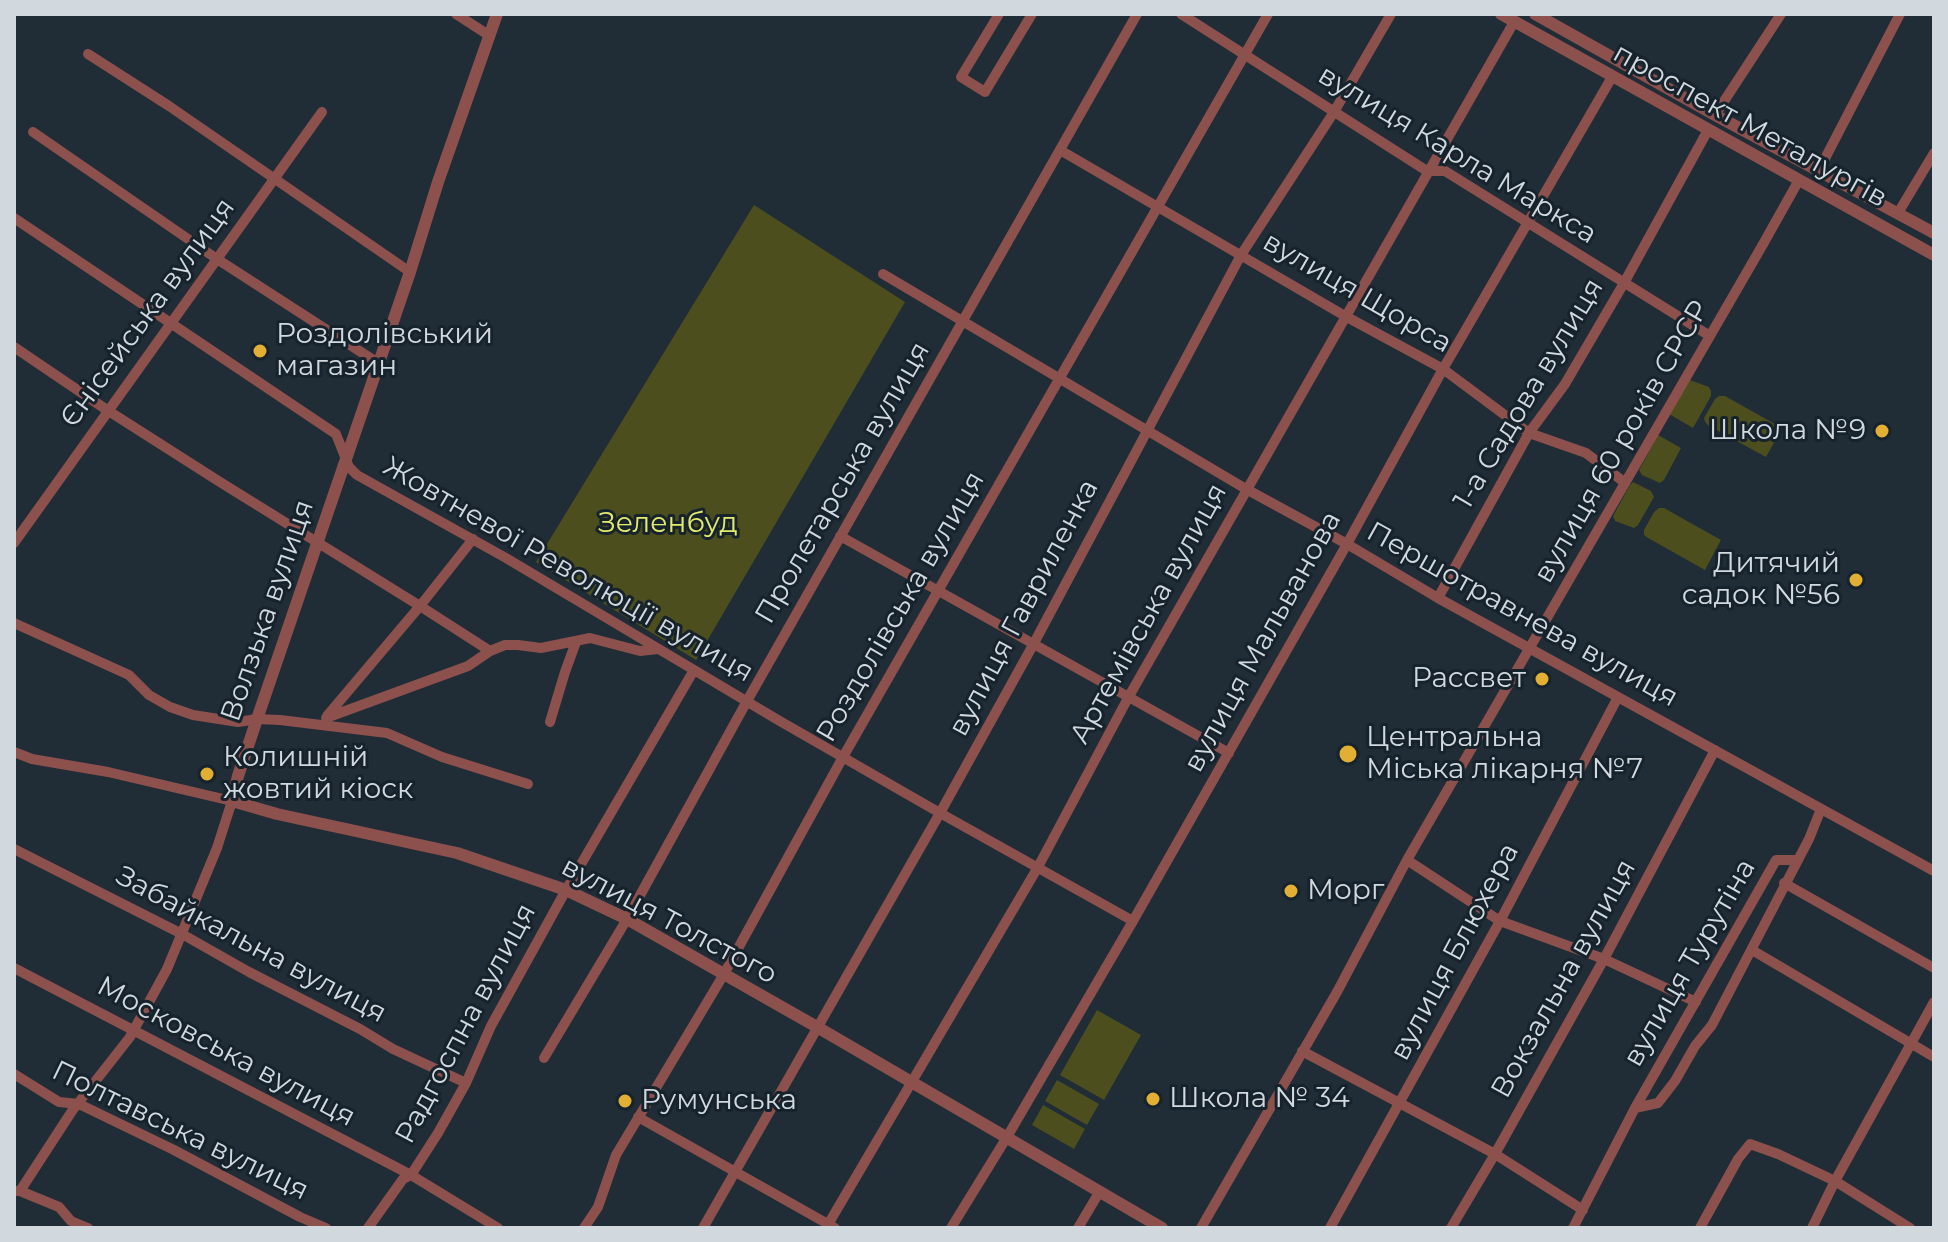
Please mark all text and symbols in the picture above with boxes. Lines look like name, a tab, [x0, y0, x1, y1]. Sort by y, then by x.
street label: проспект Металургів	[1607, 37, 1893, 215]
street label: вулиця Карла Маркса	[1312, 59, 1602, 251]
street label: Єнісейська вулиця	[54, 192, 242, 434]
street label: вулиця Щорса	[1257, 225, 1457, 361]
street label: 1-а Садова вулиця	[1447, 273, 1611, 515]
street label: вулиця 60 років СРСР	[1527, 295, 1717, 589]
place label: Роздолівський магазин	[276, 318, 493, 384]
street label: Пролетарська вулиця	[749, 336, 937, 630]
marker: Роздолівський магазин	[251, 342, 269, 360]
place label: Школа №9	[1709, 414, 1866, 448]
marker: Школа №9	[1873, 422, 1891, 440]
street label: Жовтневої Революції вулиця	[377, 450, 759, 690]
street label: Роздолівська вулиця	[810, 466, 992, 748]
street label: вулиця Гавриленка	[942, 474, 1106, 742]
street label: Артемівська вулиця	[1063, 478, 1235, 750]
street label: Волзька вулиця	[214, 496, 322, 726]
street label: вулиця Мальванова	[1177, 506, 1349, 778]
park label: Зеленбуд	[598, 507, 738, 541]
street label: Першотравнева вулиця	[1361, 515, 1683, 715]
place label: Дитячий садок №56	[1682, 547, 1840, 613]
marker: Дитячий садок №56	[1847, 571, 1865, 589]
place label: Рассвет	[1412, 662, 1526, 696]
marker: Рассвет	[1533, 670, 1551, 688]
place label: Центральна Міська лікарня №7	[1366, 721, 1643, 787]
place label: Колишній жовтий кіоск	[223, 741, 413, 807]
marker: Центральна Міська лікарня №7	[1337, 743, 1359, 765]
marker: Колишній жовтий кіоск	[198, 765, 216, 783]
street label: вулиця Блюхера	[1384, 838, 1526, 1066]
street label: вулиця Толстого	[556, 850, 782, 992]
street label: вулиця Турутіна	[1617, 853, 1763, 1073]
street label: Вокзальна вулиця	[1484, 854, 1644, 1104]
street label: Забайкальна вулиця	[110, 859, 392, 1031]
place label: Морг	[1307, 874, 1384, 908]
marker: Морг	[1282, 882, 1300, 900]
street label: Радгоспна вулиця	[389, 898, 543, 1150]
street label: Московська вулиця	[91, 970, 361, 1134]
street label: Полтавська вулиця	[46, 1054, 314, 1208]
place label: Школа № 34	[1169, 1082, 1350, 1116]
place label: Румунська	[641, 1084, 797, 1118]
marker: Школа № 34	[1144, 1090, 1162, 1108]
marker: Румунська	[616, 1092, 634, 1110]

